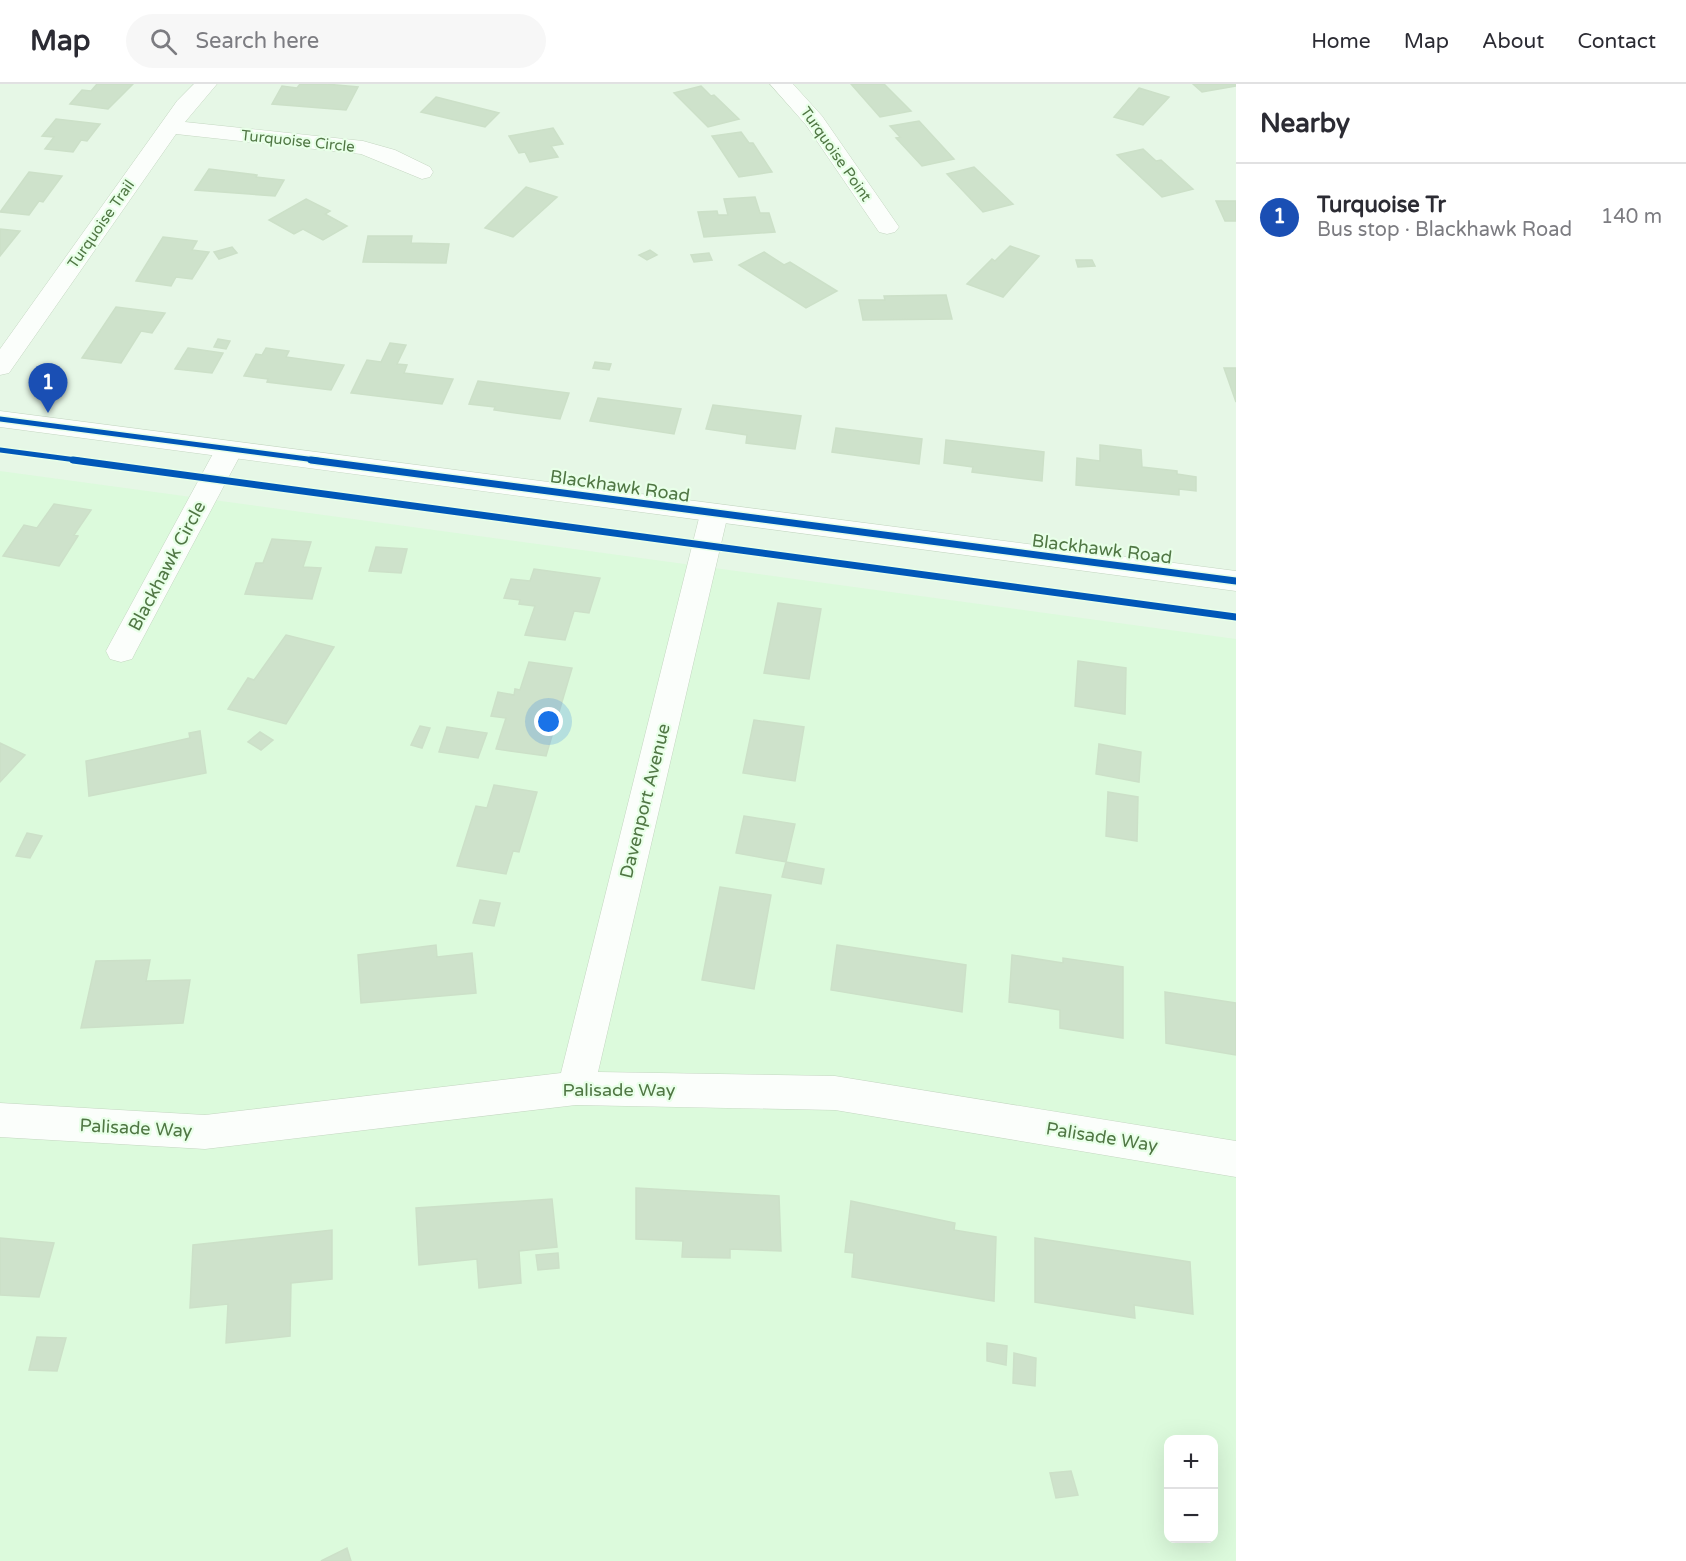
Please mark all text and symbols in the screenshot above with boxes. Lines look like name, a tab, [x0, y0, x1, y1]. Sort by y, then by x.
search box	[126, 14, 546, 68]
text: Map	[30, 24, 90, 58]
icon: search	[147, 25, 180, 58]
text: Search here	[195, 28, 319, 54]
text: Home	[1311, 29, 1371, 54]
text: Map	[1404, 29, 1449, 54]
text: About	[1482, 29, 1544, 54]
text: Contact	[1577, 29, 1656, 54]
street label: Turquoise Point	[797, 103, 875, 205]
text: Nearby	[1260, 108, 1350, 139]
street label: Turquoise Circle	[240, 126, 356, 156]
street label: Turquoise Trail	[64, 176, 138, 272]
text: Turquoise Tr	[1317, 192, 1446, 218]
text: 1	[1273, 205, 1286, 229]
text: 140 m	[1601, 205, 1662, 229]
text: Bus stop · Blackhawk Road	[1317, 218, 1572, 242]
pin: 1	[28, 364, 68, 413]
street label: Blackhawk Road	[549, 465, 691, 507]
street label: Blackhawk Circle	[124, 497, 210, 635]
street label: Blackhawk Road	[1031, 529, 1173, 569]
your location	[534, 707, 563, 736]
street label: Davenport Avenue	[615, 721, 675, 881]
street label: Palisade Way	[563, 1079, 676, 1101]
street label: Palisade Way	[79, 1114, 193, 1142]
street label: Palisade Way	[1045, 1117, 1160, 1157]
map controls	[1164, 1435, 1218, 1543]
button: +	[1164, 1435, 1218, 1489]
button: −	[1164, 1489, 1218, 1543]

